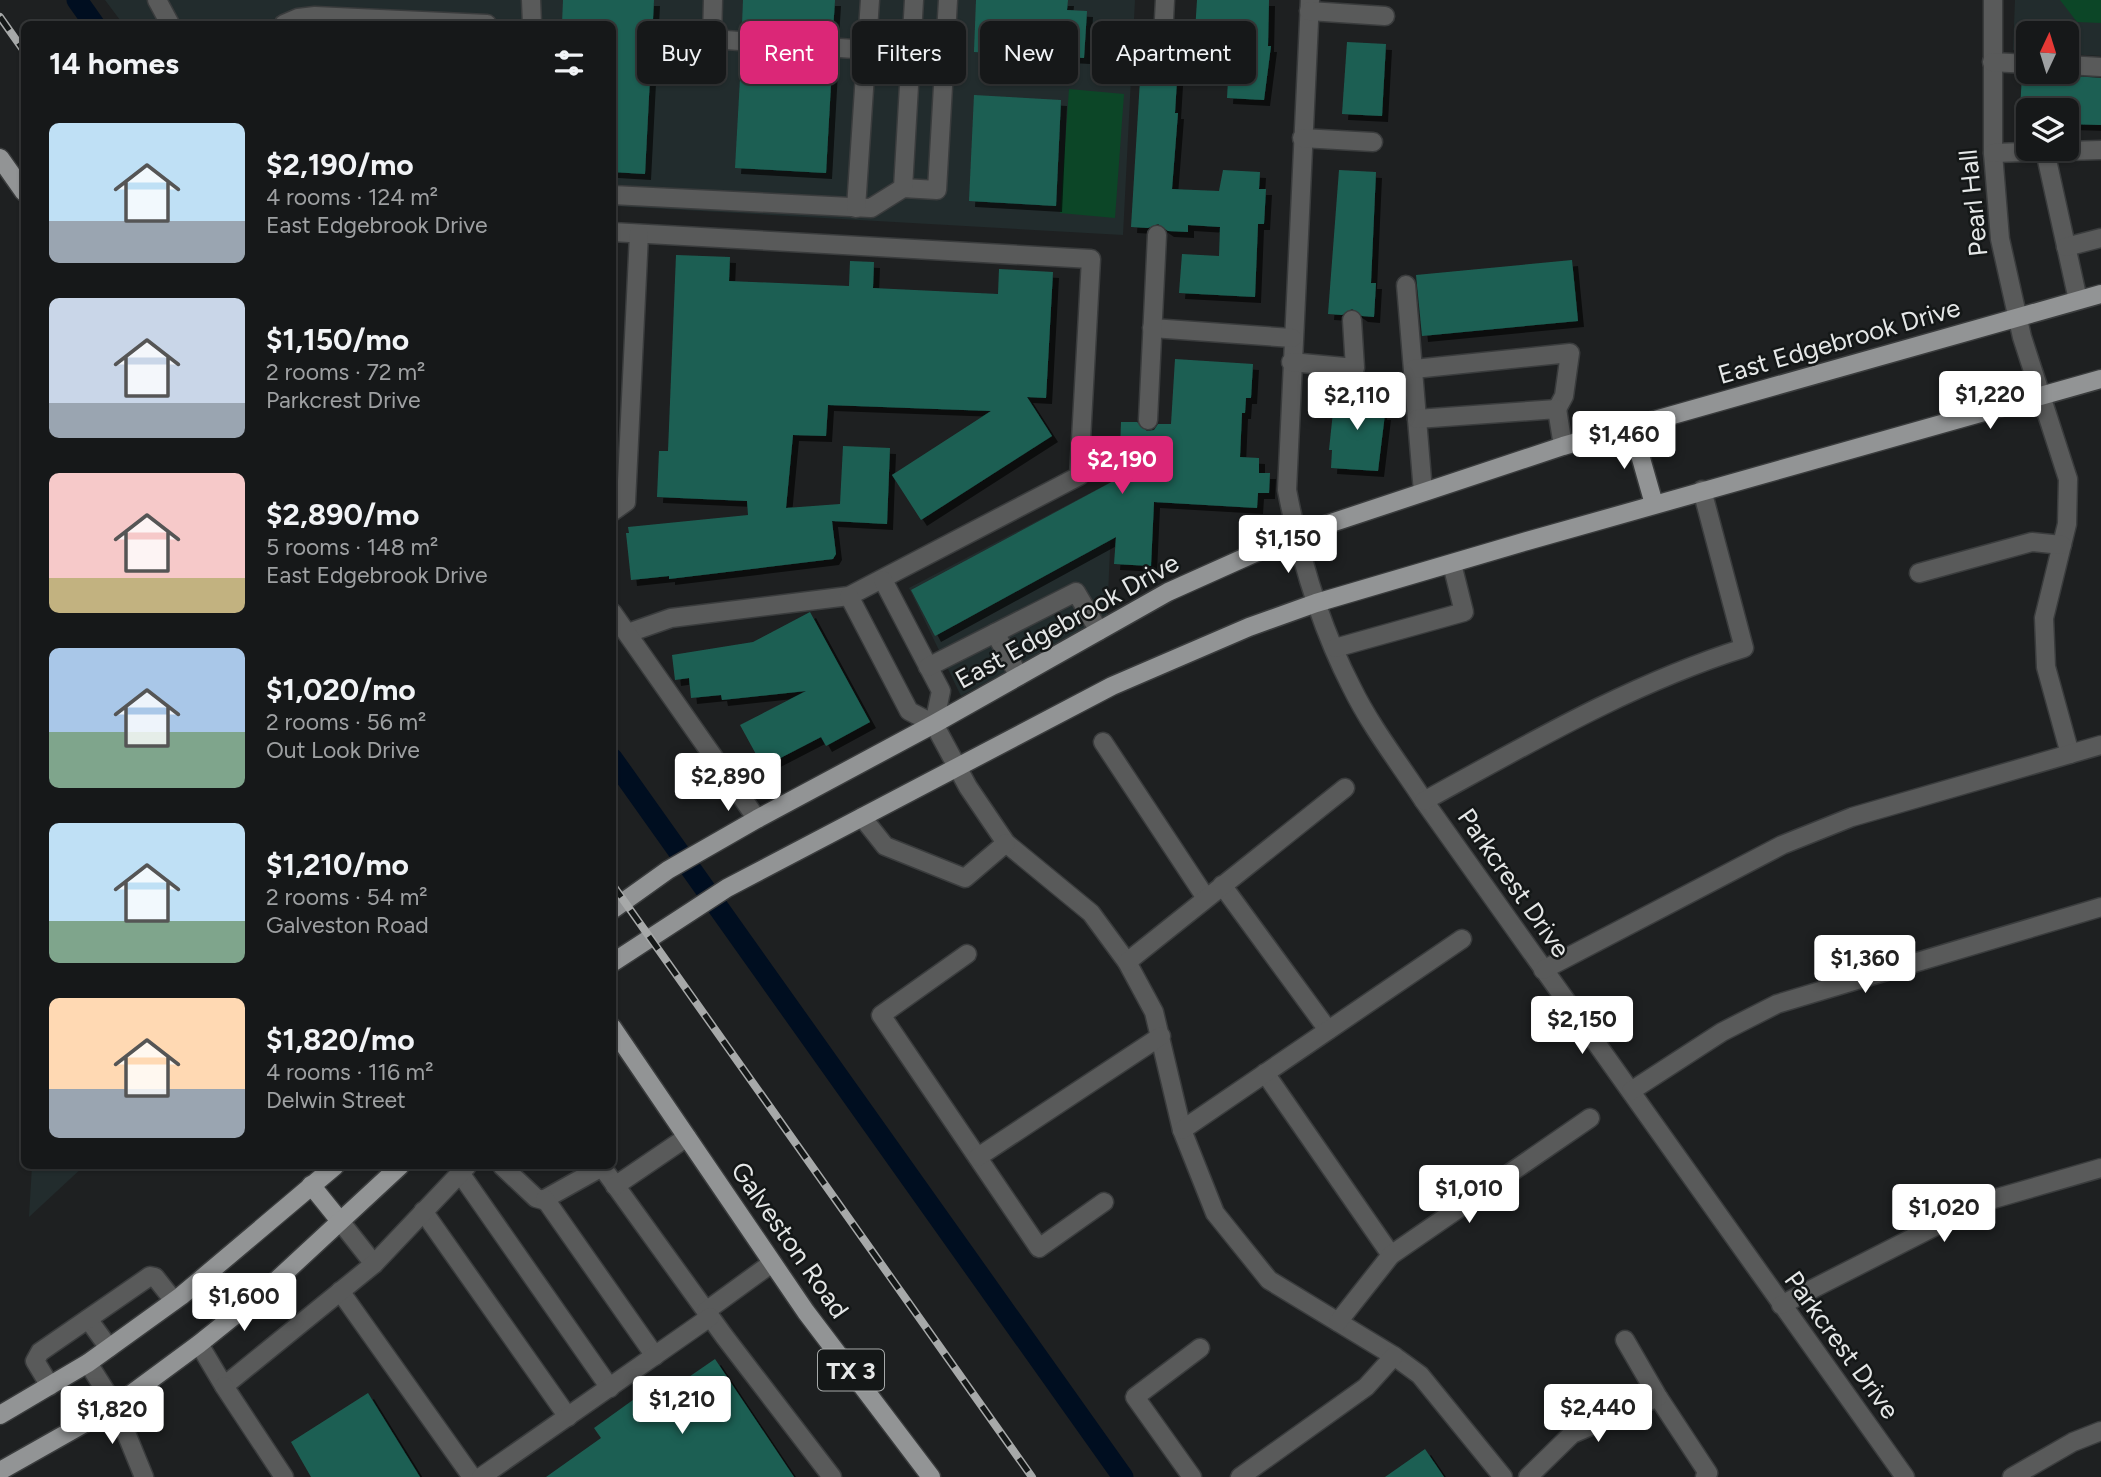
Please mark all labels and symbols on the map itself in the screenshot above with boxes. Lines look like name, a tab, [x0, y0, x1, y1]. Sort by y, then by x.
north arrow	[2016, 21, 2079, 84]
street label: Pearl Hall	[1951, 148, 1995, 258]
street label: East Edgebrook Drive	[1714, 291, 1964, 391]
pin: $2,110	[1300, 372, 1414, 432]
pin: $1,220	[1933, 372, 2047, 431]
pin: $1,460	[1567, 412, 1681, 471]
pin: $2,190	[1065, 436, 1179, 496]
pin: $1,150	[1231, 516, 1345, 575]
street label: East Edgebrook Drive	[950, 546, 1184, 696]
pin: $2,890	[671, 754, 785, 813]
street label: Parkcrest Drive	[1451, 802, 1577, 964]
pin: $1,360	[1808, 936, 1922, 995]
pin: $2,150	[1525, 996, 1639, 1056]
street label: Galveston Road	[724, 1155, 856, 1325]
pin: $1,010	[1412, 1166, 1526, 1225]
pin: $1,020	[1887, 1184, 2001, 1244]
street label: Parkcrest Drive	[1778, 1265, 1906, 1425]
pin: $1,600	[187, 1274, 301, 1333]
road number: TX 3	[818, 1350, 884, 1390]
pin: $1,210	[625, 1376, 739, 1436]
pin: $2,440	[1541, 1384, 1655, 1444]
pin: $1,820	[55, 1386, 169, 1446]

